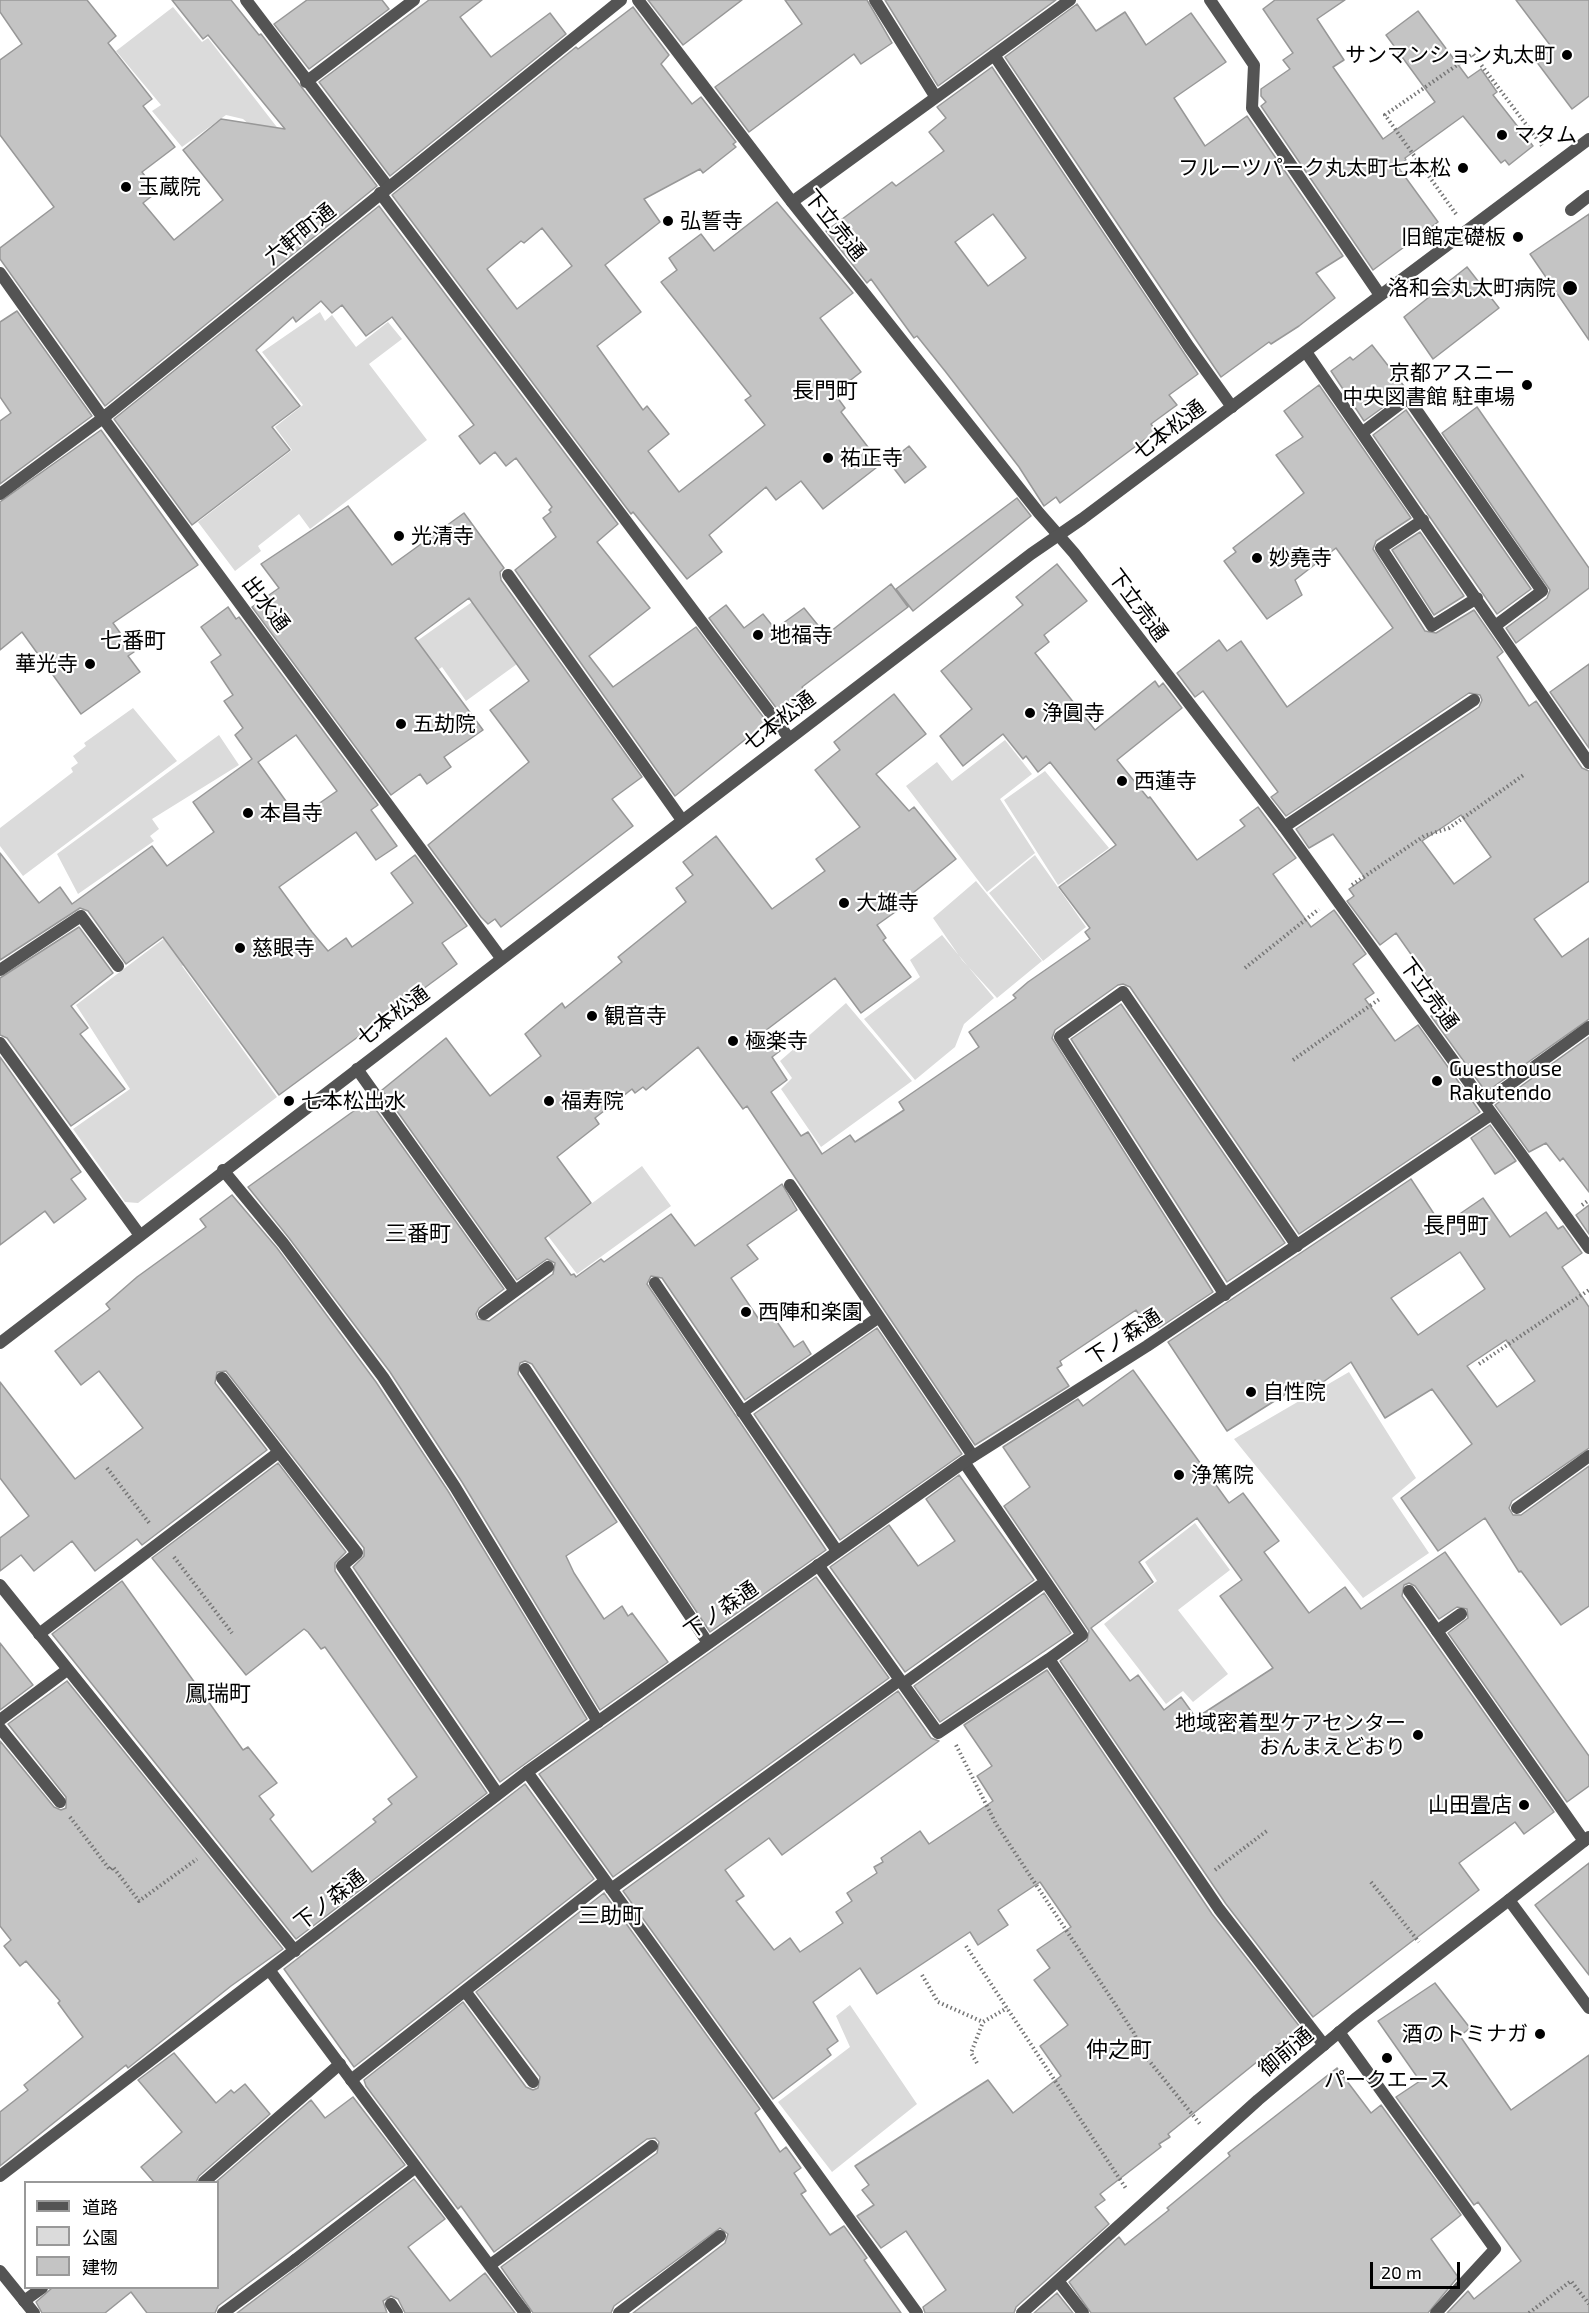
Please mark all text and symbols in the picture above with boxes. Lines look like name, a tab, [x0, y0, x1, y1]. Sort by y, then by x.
place label: サンマンション丸太町	[1345, 42, 1555, 68]
marker: サンマンション丸太町	[1560, 48, 1574, 62]
place label: マタム	[1514, 122, 1577, 148]
marker: マタム	[1495, 128, 1509, 142]
place label: フルーツパーク丸太町七本松	[1178, 155, 1451, 181]
marker: フルーツパーク丸太町七本松	[1456, 161, 1470, 175]
place label: 玉蔵院	[138, 174, 201, 200]
marker: 玉蔵院	[119, 180, 133, 194]
street label: 下立売通	[799, 184, 871, 266]
street label: 六軒町通	[259, 198, 341, 270]
place label: 弘誓寺	[680, 208, 743, 234]
marker: 弘誓寺	[661, 214, 675, 228]
place label: 旧館定礎板	[1401, 224, 1506, 250]
marker: 旧館定礎板	[1511, 230, 1525, 244]
place label: 洛和会丸太町病院	[1388, 275, 1556, 301]
marker: 洛和会丸太町病院	[1561, 279, 1579, 297]
place label: 京都アスニー 中央図書館 駐車場	[1342, 360, 1515, 410]
district label: 長門町	[792, 378, 858, 404]
marker: 京都アスニー 中央図書館 駐車場	[1520, 378, 1534, 392]
street label: 七本松通	[1128, 395, 1210, 465]
place label: 祐正寺	[840, 445, 903, 471]
marker: 祐正寺	[821, 451, 835, 465]
place label: 光清寺	[411, 523, 474, 549]
marker: 光清寺	[392, 529, 406, 543]
place label: 妙堯寺	[1269, 545, 1332, 571]
marker: 妙堯寺	[1250, 551, 1264, 565]
street label: 下立売通	[1103, 564, 1173, 646]
street label: 出水通	[237, 571, 295, 637]
place label: 地福寺	[770, 622, 833, 648]
district label: 七番町	[100, 628, 166, 654]
marker: 地福寺	[751, 628, 765, 642]
place label: 華光寺	[15, 651, 78, 677]
marker: 華光寺	[83, 657, 97, 671]
street label: 七本松通	[738, 686, 820, 756]
place label: 浄圓寺	[1042, 700, 1105, 726]
marker: 浄圓寺	[1023, 706, 1037, 720]
place label: 五劫院	[413, 711, 476, 737]
marker: 五劫院	[394, 717, 408, 731]
place label: 西蓮寺	[1134, 768, 1197, 794]
marker: 西蓮寺	[1115, 774, 1129, 788]
place label: 本昌寺	[260, 800, 323, 826]
marker: 本昌寺	[241, 806, 255, 820]
place label: 大雄寺	[856, 890, 919, 916]
marker: 大雄寺	[837, 896, 851, 910]
place label: 慈眼寺	[252, 935, 315, 961]
marker: 慈眼寺	[233, 941, 247, 955]
street label: 下立売通	[1394, 953, 1464, 1035]
street label: 七本松通	[352, 981, 434, 1051]
place label: 観音寺	[604, 1003, 667, 1029]
marker: 観音寺	[585, 1009, 599, 1023]
place label: 極楽寺	[745, 1028, 808, 1054]
marker: 極楽寺	[726, 1034, 740, 1048]
place label: Guesthouse Rakutendo	[1449, 1056, 1562, 1106]
marker: Guesthouse Rakutendo	[1430, 1074, 1444, 1088]
place label: 七本松出水	[301, 1088, 406, 1114]
place label: 福寿院	[561, 1088, 624, 1114]
marker: 七本松出水	[282, 1094, 296, 1108]
marker: 福寿院	[542, 1094, 556, 1108]
district label: 長門町	[1423, 1213, 1489, 1239]
district label: 三番町	[385, 1221, 451, 1247]
place label: 西陣和楽園	[758, 1299, 863, 1325]
street label: 下ノ森通	[1082, 1304, 1166, 1370]
marker: 西陣和楽園	[739, 1305, 753, 1319]
place label: 自性院	[1263, 1379, 1326, 1405]
marker: 自性院	[1244, 1385, 1258, 1399]
place label: 浄篤院	[1191, 1462, 1254, 1488]
marker: 浄篤院	[1172, 1468, 1186, 1482]
street label: 下ノ森通	[679, 1576, 763, 1644]
district label: 鳳瑞町	[185, 1681, 251, 1707]
place label: 地域密着型ケアセンター おんまえどおり	[1175, 1710, 1406, 1760]
marker: 地域密着型ケアセンター おんまえどおり	[1411, 1728, 1425, 1742]
place label: 山田畳店	[1428, 1792, 1512, 1818]
marker: 山田畳店	[1517, 1798, 1531, 1812]
street label: 下ノ森通	[289, 1864, 371, 1936]
district label: 三助町	[578, 1903, 644, 1929]
place label: 酒のトミナガ	[1402, 2021, 1528, 2047]
street label: 御前通	[1254, 2022, 1318, 2082]
marker: 酒のトミナガ	[1533, 2027, 1547, 2041]
district label: 仲之町	[1086, 2037, 1152, 2063]
marker: パークエース	[1380, 2051, 1394, 2065]
place label: パークエース	[1324, 2067, 1450, 2093]
legend	[24, 2181, 219, 2289]
text: 道路	[82, 2196, 118, 2218]
text: 公園	[82, 2226, 118, 2248]
scale bar	[1373, 2250, 1463, 2288]
text: 建物	[82, 2256, 118, 2278]
text: 20 m	[1381, 2261, 1422, 2283]

